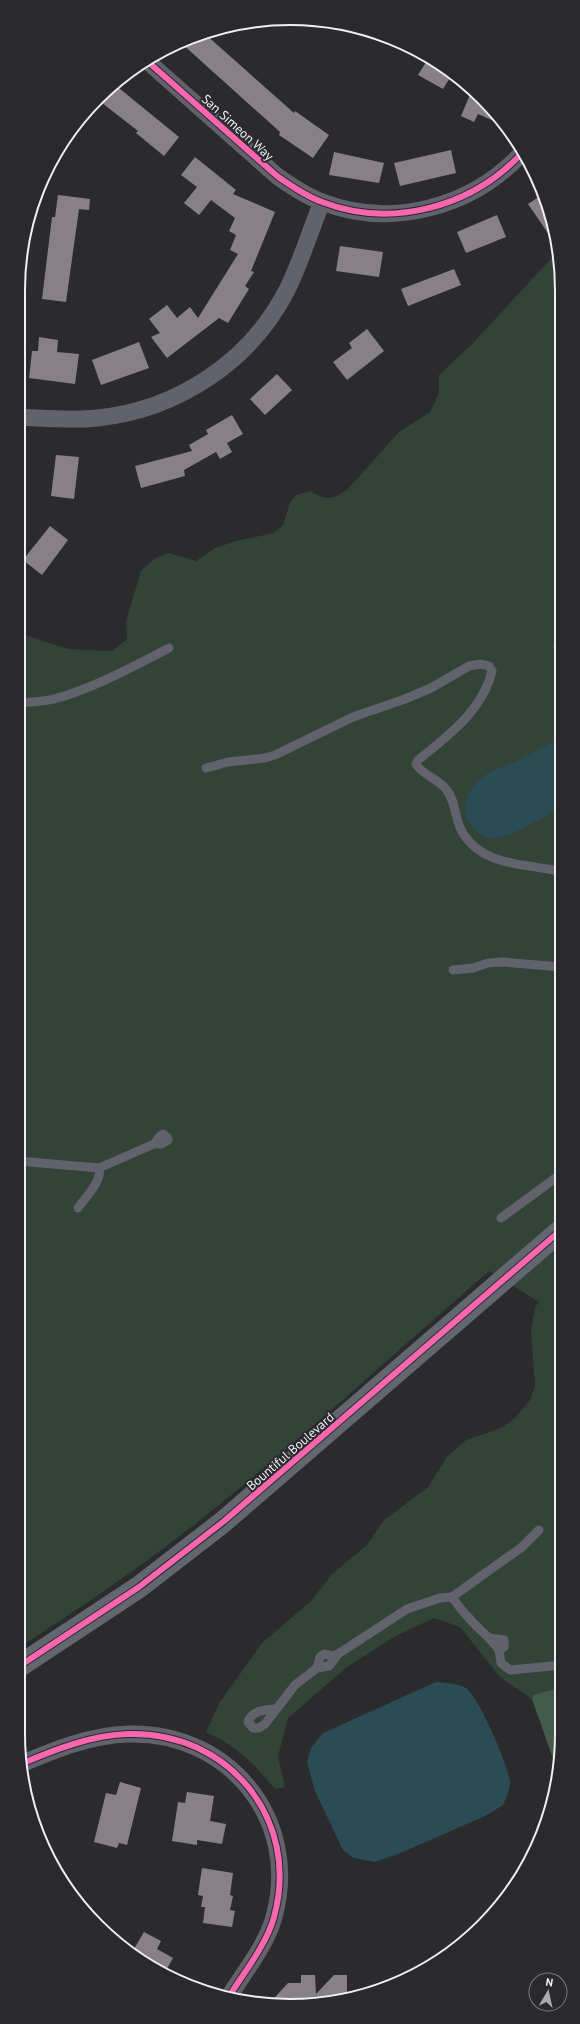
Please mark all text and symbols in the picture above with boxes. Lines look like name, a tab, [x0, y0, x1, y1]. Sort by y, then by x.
street label: San Simeon Way	[198, 90, 277, 164]
street label: Bountiful Boulevard	[243, 1409, 338, 1494]
north arrow	[528, 1972, 568, 2012]
text: N	[545, 1975, 554, 1990]

